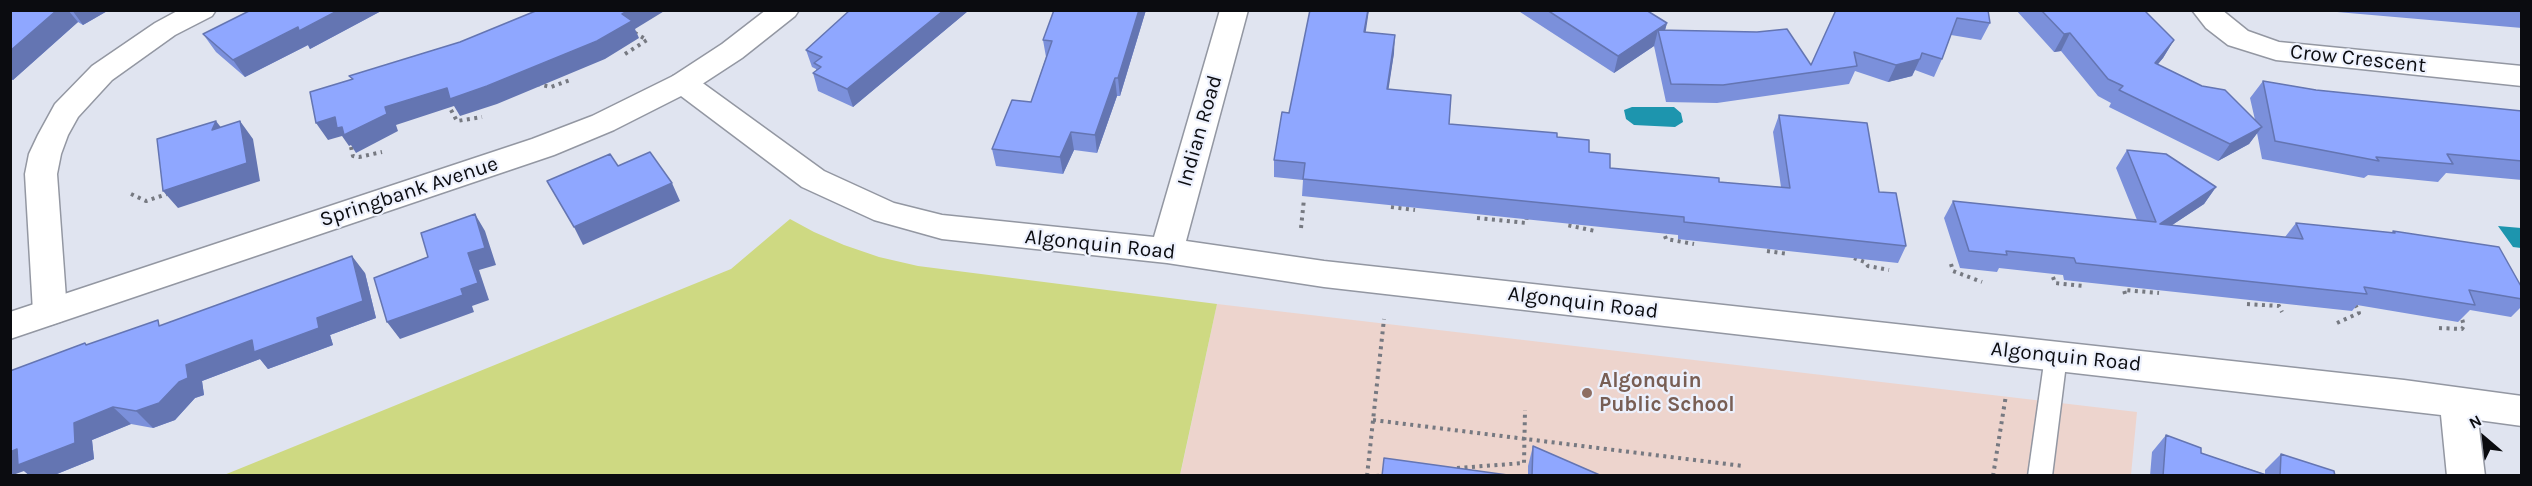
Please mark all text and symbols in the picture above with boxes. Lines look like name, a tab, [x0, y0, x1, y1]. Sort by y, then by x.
street label: Crow Crescent	[2289, 39, 2427, 79]
street label: Indian Road	[1172, 72, 1228, 190]
street label: Springbank Avenue	[317, 151, 501, 233]
street label: Algonquin Road	[1023, 225, 1177, 265]
street label: Algonquin Road	[1506, 281, 1660, 325]
street label: Algonquin Road	[1989, 337, 2143, 377]
place label: Algonquin Public School	[1599, 368, 1735, 418]
marker: Algonquin Public School	[1580, 386, 1594, 400]
north arrow	[2454, 408, 2514, 468]
text: N	[2466, 411, 2485, 433]

